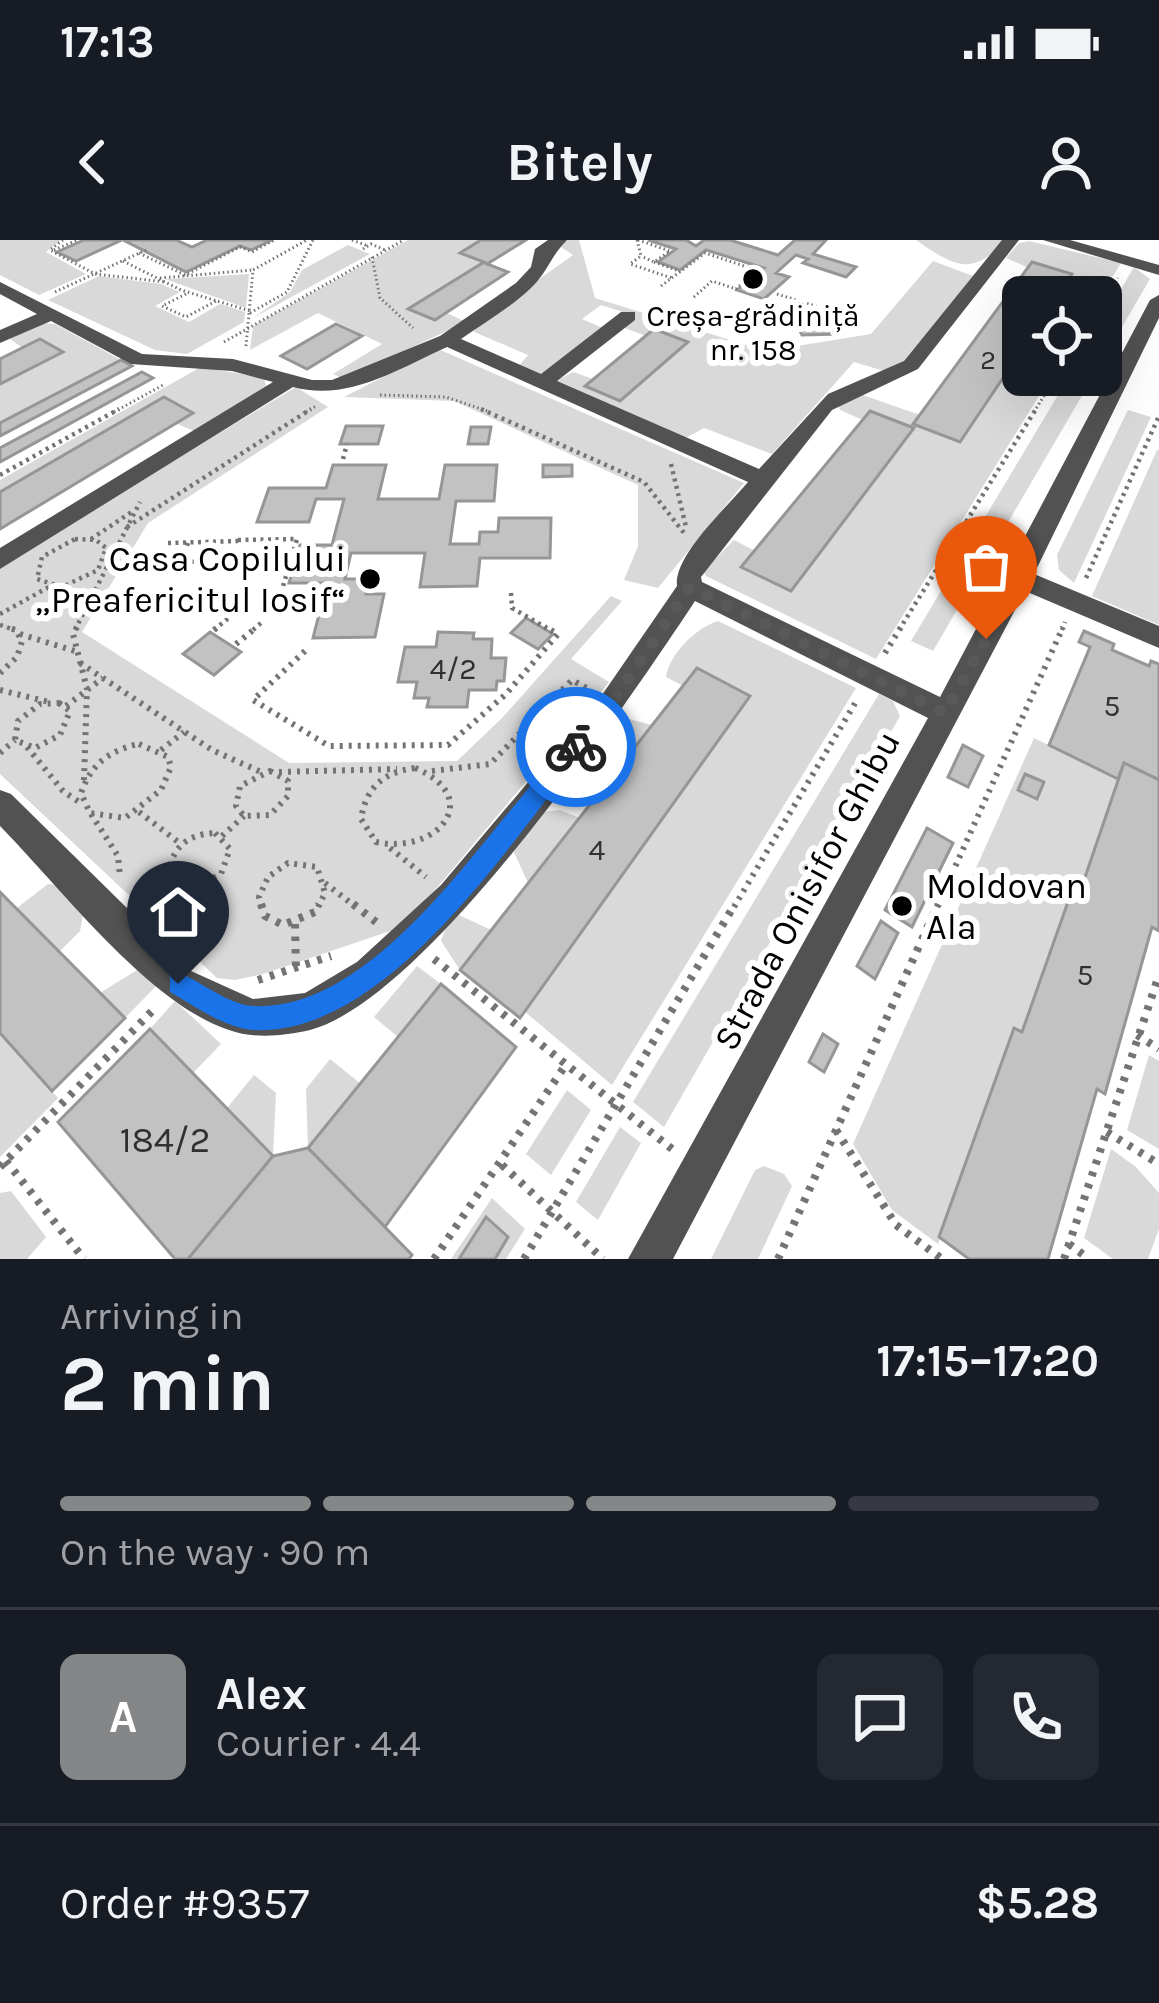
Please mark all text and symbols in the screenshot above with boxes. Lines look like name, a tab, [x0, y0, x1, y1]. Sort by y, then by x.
text: 17:13	[60, 16, 155, 68]
icon: back	[60, 129, 126, 195]
icon: person	[1033, 129, 1099, 195]
text: Bitely	[506, 130, 653, 194]
marker: Creșa-grădiniță nr. 158	[740, 266, 766, 292]
map controls	[1002, 276, 1122, 396]
button: locate	[1002, 276, 1122, 396]
place label: Creșa-grădiniță nr. 158	[646, 298, 860, 368]
house number: 2	[980, 344, 996, 376]
pin	[935, 516, 1037, 639]
icon: bag	[953, 534, 1019, 600]
place label: Casa Copilului „Preafericitul Iosif“	[35, 538, 346, 621]
marker: Casa Copilului „Preafericitul Iosif“	[357, 566, 383, 592]
house number: 4/2	[429, 651, 477, 687]
courier	[516, 687, 636, 807]
house number: 5	[1104, 688, 1120, 724]
icon: bike	[543, 714, 609, 780]
street label: Strada Onisifor Ghibu	[705, 724, 909, 1057]
house number: 4	[589, 832, 606, 868]
pin	[127, 861, 229, 984]
place label: Moldovan Ala	[926, 865, 1087, 948]
icon: home	[145, 879, 211, 945]
marker: Moldovan Ala	[889, 893, 915, 919]
house number: 5	[1077, 957, 1093, 993]
house number: 184/2	[120, 1119, 210, 1161]
text: Arriving in	[60, 1293, 243, 1339]
text: 17:15–17:20	[876, 1335, 1099, 1387]
text: 2 min	[60, 1338, 275, 1430]
text: On the way · 90 m	[60, 1529, 370, 1575]
button: chat	[817, 1654, 943, 1780]
button: phone	[973, 1654, 1099, 1780]
text: Alex	[216, 1668, 307, 1720]
text: A	[109, 1691, 137, 1743]
text: Courier · 4.4	[216, 1720, 421, 1766]
text: Order #9357	[60, 1877, 309, 1929]
text: $5.28	[976, 1877, 1099, 1929]

